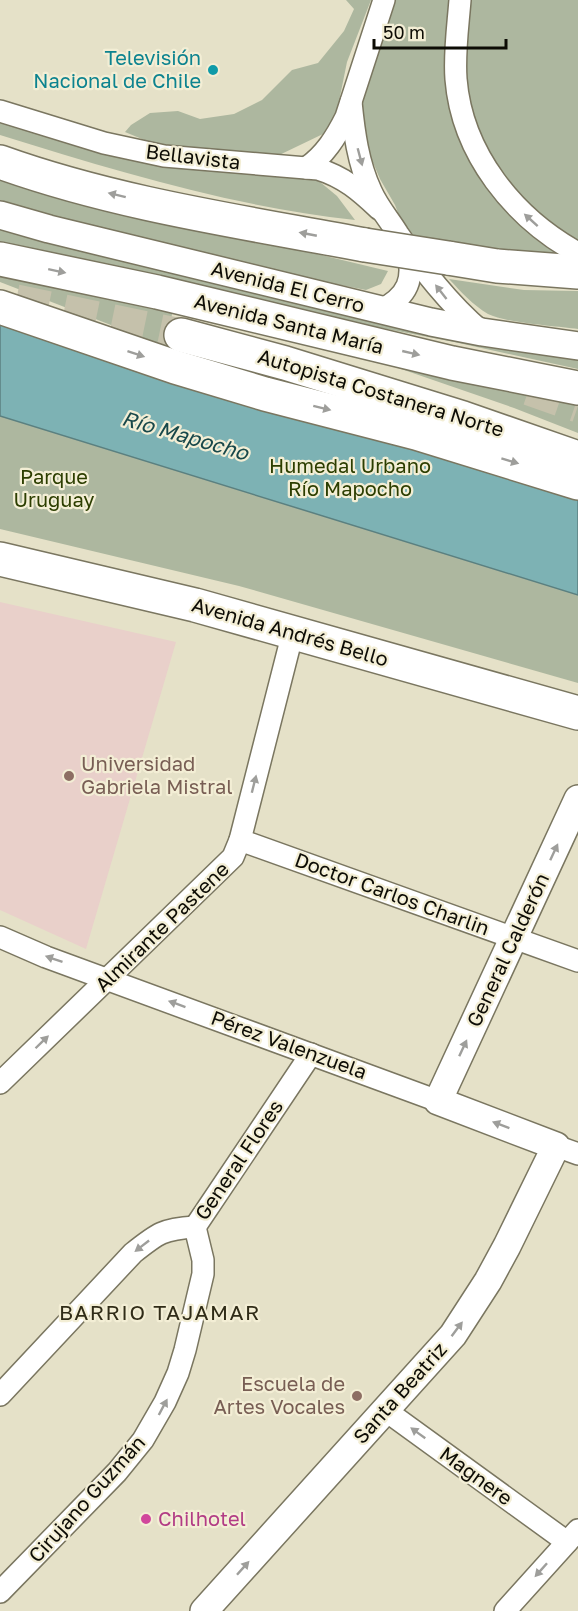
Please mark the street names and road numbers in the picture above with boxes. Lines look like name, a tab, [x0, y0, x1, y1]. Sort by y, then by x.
street label: Bellavista	[144, 138, 242, 174]
street label: Avenida El Cerro	[209, 255, 367, 317]
street label: Avenida Santa María	[192, 288, 386, 358]
street label: Autopista Costanera Norte	[255, 343, 507, 441]
street label: Avenida Andrés Bello	[189, 591, 391, 671]
street label: Doctor Carlos Charlin	[292, 847, 493, 939]
street label: Almirante Pastene	[90, 856, 233, 996]
street label: General Calderón	[461, 869, 553, 1030]
street label: Pérez Valenzuela	[208, 1005, 371, 1083]
street label: General Flores	[189, 1095, 287, 1224]
street label: Santa Beatriz	[348, 1337, 451, 1448]
street label: Cirujano Guzmán	[23, 1430, 150, 1567]
street label: Magnere	[436, 1441, 518, 1510]

